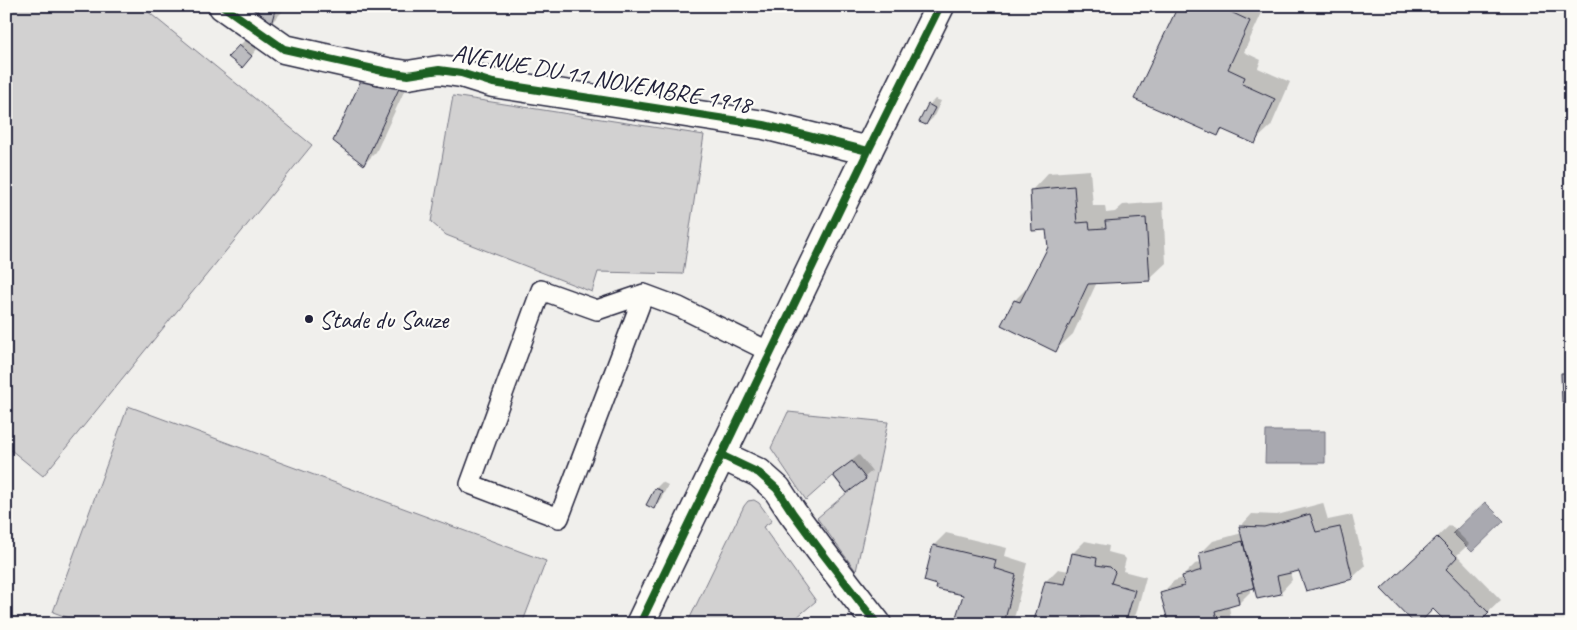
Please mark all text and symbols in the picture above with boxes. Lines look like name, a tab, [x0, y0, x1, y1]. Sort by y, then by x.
street label: AVENUE DU 11 NOVEMBRE 1918	[450, 37, 756, 122]
place label: Stade du Sauze	[319, 304, 450, 336]
marker: Stade du Sauze	[303, 313, 315, 325]

